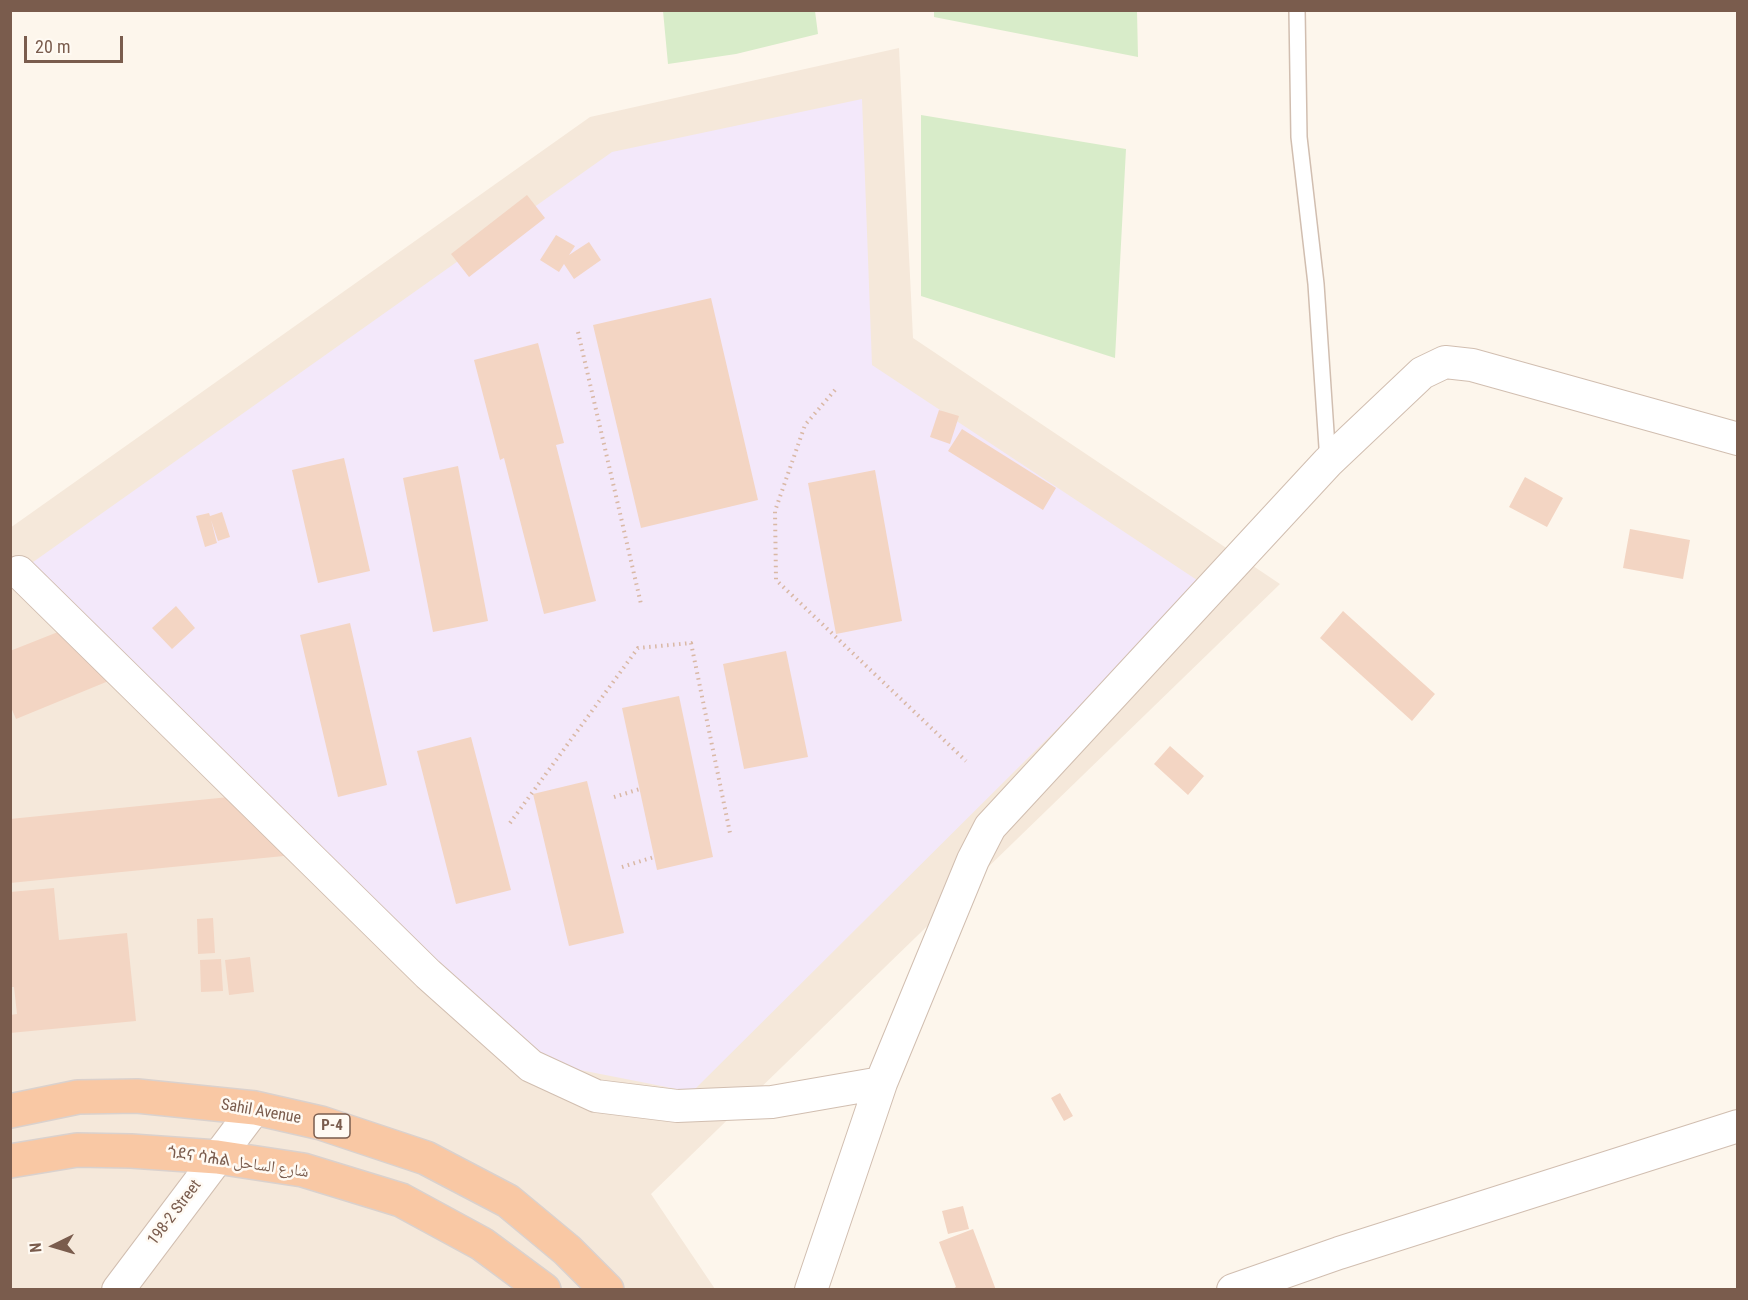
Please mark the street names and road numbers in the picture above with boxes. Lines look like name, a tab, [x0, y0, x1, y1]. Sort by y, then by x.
street label: Sahil Avenue	[220, 1096, 302, 1128]
road number: P-4	[314, 1114, 350, 1138]
street label: ጎደና ሳሕል شارع الساحل	[166, 1144, 310, 1182]
street label: 198-2 Street	[144, 1177, 206, 1249]

